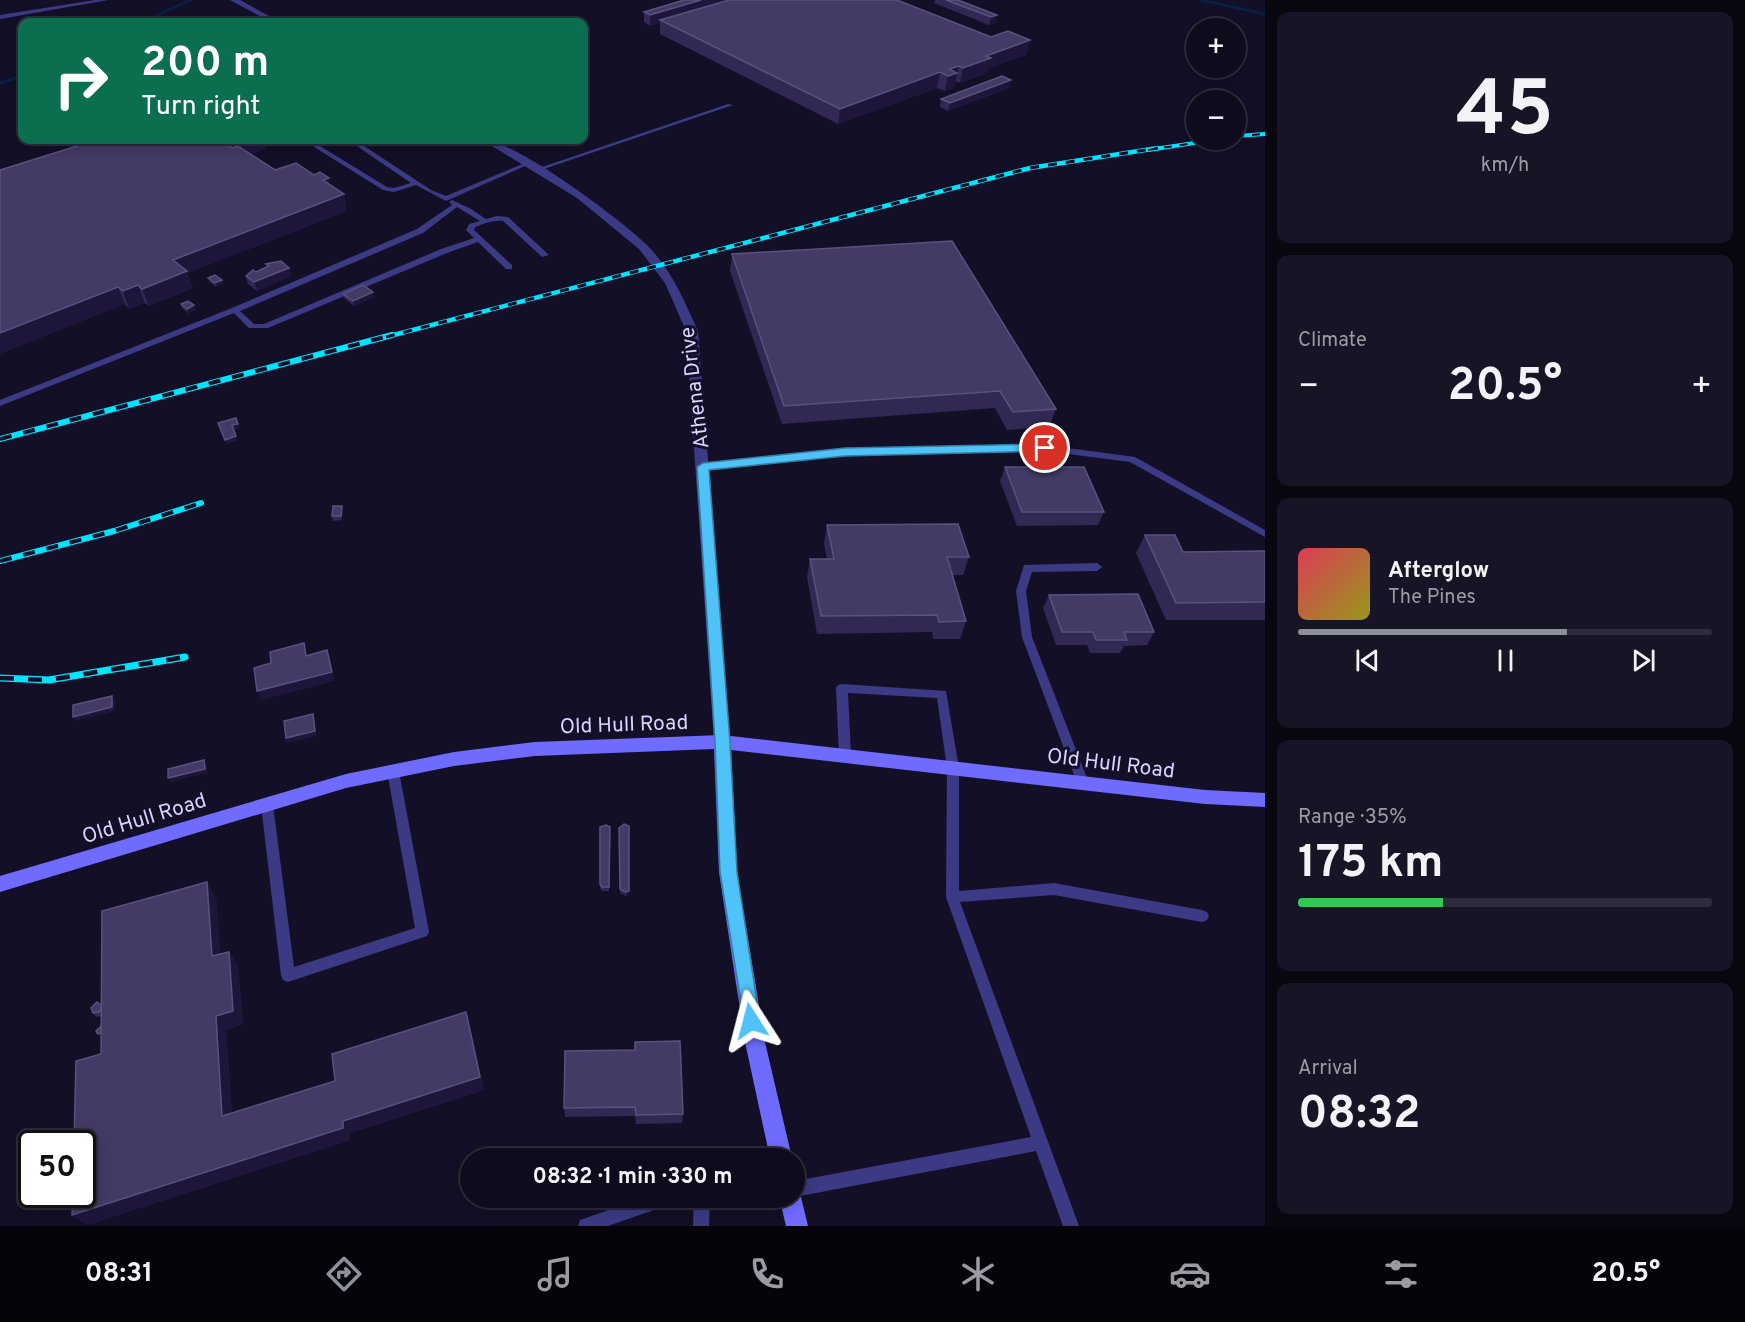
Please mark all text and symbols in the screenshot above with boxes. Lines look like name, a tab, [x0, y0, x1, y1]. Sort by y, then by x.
map controls	[1186, 18, 1246, 150]
button: +	[1186, 18, 1246, 78]
text: 200 m	[141, 38, 269, 91]
icon: right	[42, 42, 120, 120]
text: 45	[1456, 64, 1554, 163]
text: Turn right	[141, 90, 260, 124]
button: −	[1186, 90, 1246, 150]
text: km/h	[1481, 153, 1529, 179]
street label: Athena Drive	[675, 325, 716, 450]
text: Climate	[1298, 328, 1367, 354]
text: 20.5°	[1448, 359, 1562, 416]
text: −	[1298, 367, 1319, 409]
text: +	[1691, 367, 1712, 409]
pin	[1019, 422, 1070, 473]
icon: arrive	[1028, 431, 1061, 464]
text: Afterglow	[1388, 558, 1489, 585]
text: The Pines	[1388, 585, 1476, 611]
icon: previous	[1351, 644, 1384, 677]
icon: pause	[1489, 644, 1522, 677]
icon: next	[1627, 644, 1660, 677]
street label: Old Hull Road	[559, 710, 689, 741]
street label: Old Hull Road	[1045, 743, 1176, 786]
street label: Old Hull Road	[79, 788, 210, 851]
text: Range · 35%	[1298, 805, 1407, 831]
text: 175 km	[1298, 836, 1443, 893]
position arrow	[719, 989, 783, 1053]
text: Arrival	[1298, 1056, 1358, 1082]
text: 08:32	[1298, 1087, 1420, 1144]
speed limit sign: 50	[18, 1130, 96, 1208]
text: 08:32 · 1 min · 330 m	[533, 1164, 732, 1191]
icon: directions	[323, 1253, 365, 1295]
icon: music	[534, 1253, 576, 1295]
icon: phone	[746, 1253, 788, 1295]
icon: climate	[957, 1253, 999, 1295]
icon: car	[1169, 1253, 1211, 1295]
icon: filters	[1380, 1253, 1422, 1295]
text: 08:31	[85, 1257, 153, 1291]
text: 20.5°	[1592, 1257, 1660, 1291]

